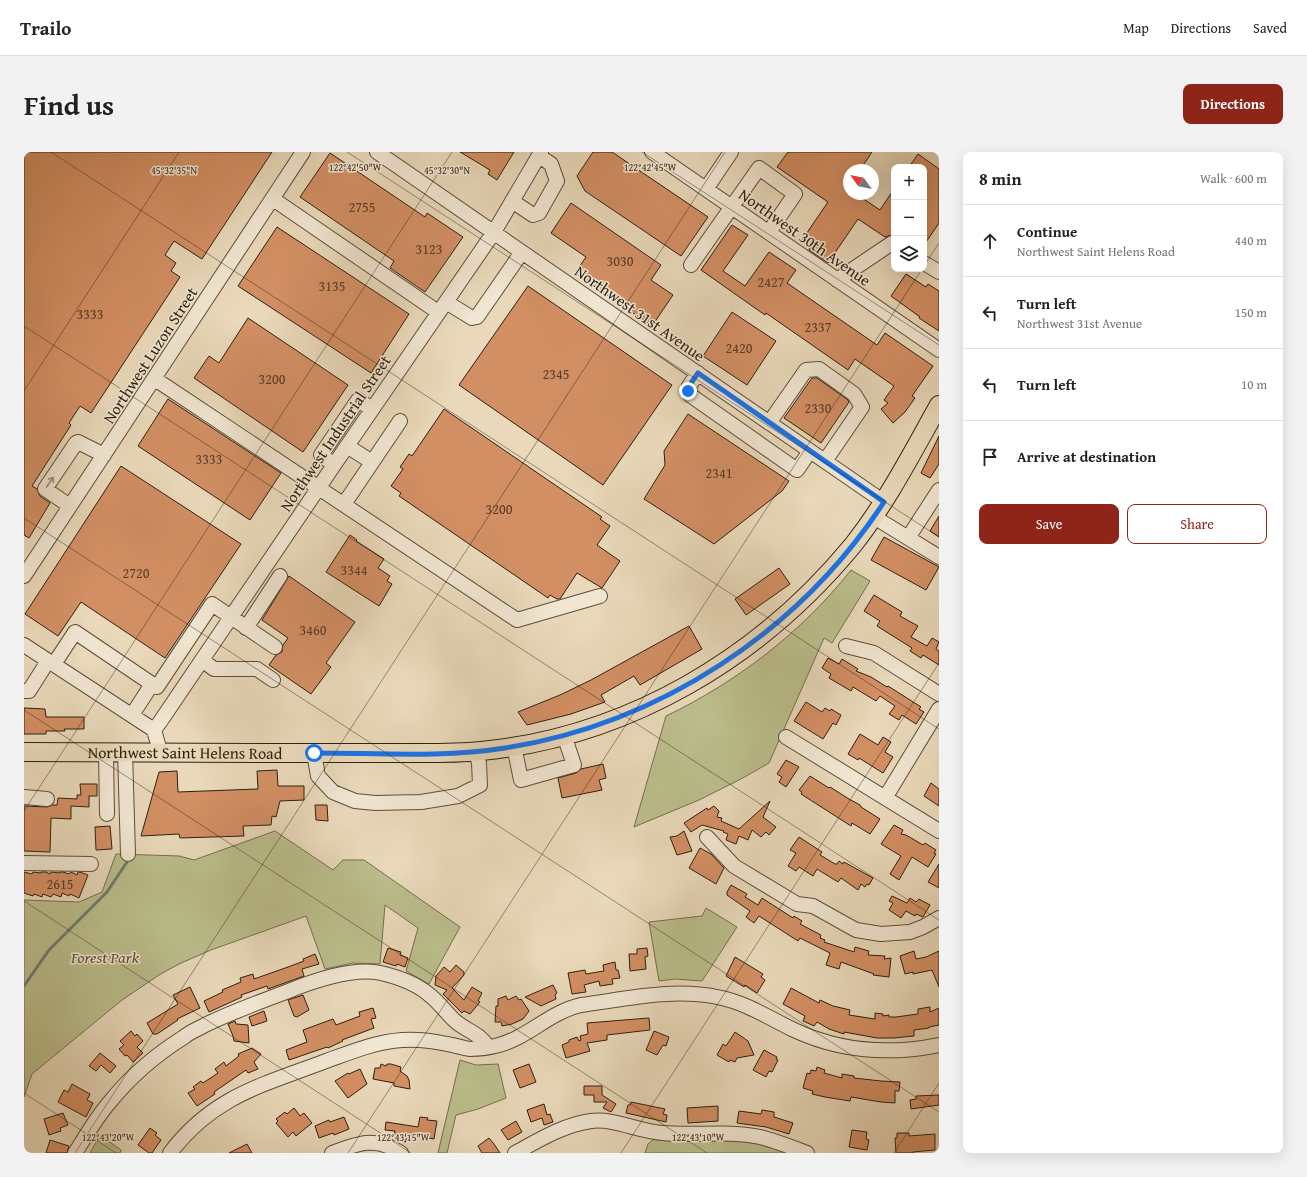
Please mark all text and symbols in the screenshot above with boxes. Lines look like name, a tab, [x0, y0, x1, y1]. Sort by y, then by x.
text: Trailo	[20, 14, 71, 42]
text: Map	[1123, 18, 1149, 38]
text: Directions	[1171, 18, 1231, 38]
text: Saved	[1253, 18, 1287, 38]
text: Find us	[24, 84, 114, 125]
button: Directions	[1183, 84, 1283, 124]
text: 122°42'50"W	[329, 160, 382, 175]
text: 122°42'45"W	[624, 160, 677, 175]
text: 45°32'35"N	[151, 163, 197, 178]
text: 45°32'30"N	[424, 163, 470, 178]
north arrow	[843, 164, 879, 200]
map controls	[891, 164, 927, 272]
button: +	[891, 164, 927, 200]
text: 8 min	[979, 166, 1021, 191]
text: Walk · 600 m	[1200, 169, 1267, 188]
street label: Northwest 30th Avenue	[734, 182, 876, 292]
house number: 2755	[349, 197, 375, 217]
button: −	[891, 200, 927, 236]
text: Continue	[1017, 221, 1078, 242]
icon: ahead	[979, 230, 1001, 252]
text: 440 m	[1235, 231, 1267, 250]
button: layers	[891, 236, 927, 272]
house number: 3123	[416, 239, 442, 259]
text: Northwest Saint Helens Road	[1017, 242, 1175, 261]
house number: 3030	[607, 251, 634, 271]
street label: Northwest 31st Avenue	[570, 259, 710, 367]
house number: 2427	[758, 272, 785, 292]
house number: 3135	[319, 276, 345, 296]
street label: Northwest Luzon Street	[97, 282, 203, 428]
text: Turn left	[1017, 293, 1076, 314]
icon: left	[979, 302, 1001, 324]
text: 150 m	[1235, 303, 1267, 322]
house number: 3333	[77, 304, 103, 324]
text: Northwest 31st Avenue	[1017, 314, 1142, 333]
house number: 2337	[805, 317, 832, 337]
house number: 2420	[726, 338, 753, 358]
street label: Northwest Industrial Street	[274, 350, 397, 516]
house number: 2345	[543, 364, 569, 384]
house number: 3200	[259, 369, 286, 389]
icon: left	[979, 374, 1001, 396]
text: Turn left	[1017, 374, 1076, 395]
text: 10 m	[1241, 375, 1267, 394]
route end	[679, 382, 697, 400]
house number: 2330	[805, 398, 832, 418]
icon: arrive	[979, 446, 1001, 468]
text: Arrive at destination	[1017, 446, 1156, 467]
house number: 3333	[196, 449, 222, 469]
house number: 2341	[706, 463, 732, 483]
one-way arrow	[46, 477, 54, 488]
house number: 3200	[486, 499, 513, 519]
button: Save	[979, 504, 1119, 544]
button: Share	[1127, 504, 1267, 544]
house number: 3344	[341, 560, 368, 580]
house number: 2720	[123, 563, 150, 583]
house number: 3460	[300, 620, 327, 640]
street label: Northwest Saint Helens Road	[88, 740, 283, 765]
route start	[305, 744, 323, 762]
house number: 2615	[47, 874, 73, 894]
park label: Forest Park	[70, 945, 140, 969]
text: 122°43'20"W	[82, 1130, 135, 1145]
text: 122°43'15"W	[377, 1130, 430, 1145]
text: 122°43'10"W	[672, 1130, 725, 1145]

